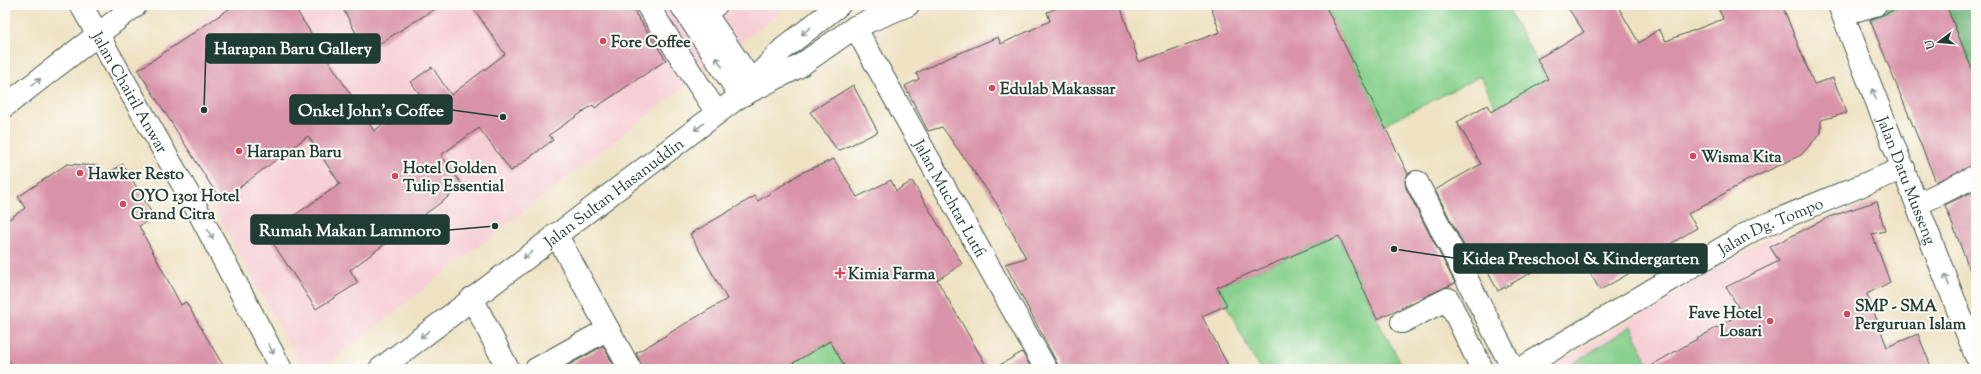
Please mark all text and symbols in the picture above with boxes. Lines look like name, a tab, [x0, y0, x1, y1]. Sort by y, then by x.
north arrow	[1919, 22, 1959, 62]
street label: Jalan Chairil Anwar	[84, 27, 172, 158]
one-way arrow	[801, 27, 812, 35]
place label: Fore Coffee	[611, 32, 691, 55]
callout: Harapan Baru Gallery	[206, 34, 380, 63]
marker: Fore Coffee	[598, 36, 608, 46]
text: Harapan Baru Gallery	[214, 38, 373, 62]
text: U	[1921, 38, 1940, 52]
one-way arrow	[715, 57, 723, 68]
one-way arrow	[30, 78, 41, 86]
place label: Edulab Makassar	[1000, 79, 1117, 102]
marker: Edulab Makassar	[987, 83, 997, 93]
one-way arrow	[1870, 88, 1878, 100]
callout: Onkel John's Coffee	[290, 95, 452, 124]
text: Onkel John's Coffee	[298, 100, 444, 124]
street label: Jalan Datu Musseng	[1869, 113, 1940, 249]
one-way arrow	[694, 122, 705, 131]
street label: Jalan Sultan Hasanuddin	[540, 133, 690, 255]
street label: Jalan Muchtar Lutfi	[906, 135, 991, 263]
place label: Harapan Baru	[247, 142, 342, 165]
marker: Harapan Baru	[234, 146, 244, 156]
place label: Wisma Kita	[1701, 147, 1782, 170]
marker: Wisma Kita	[1688, 151, 1698, 161]
place label: Hotel Golden Tulip Essential	[403, 158, 505, 199]
place label: Hawker Resto	[88, 164, 184, 187]
marker: Hawker Resto	[75, 168, 85, 178]
marker: Hotel Golden Tulip Essential	[390, 171, 400, 181]
place label: OYO 1301 Hotel Grand Citra	[131, 186, 240, 227]
street label: Jalan Dg. Tompo	[1714, 193, 1828, 263]
marker: OYO 1301 Hotel Grand Citra	[118, 199, 128, 209]
callout: Rumah Makan Lammoro	[251, 215, 449, 244]
text: Rumah Makan Lammoro	[259, 220, 441, 244]
one-way arrow	[207, 228, 214, 240]
callout: Kidea Preschool & Kindergarten	[1454, 244, 1707, 273]
text: Kidea Preschool & Kindergarten	[1463, 248, 1700, 272]
one-way arrow	[523, 251, 534, 259]
place label: Kimia Farma	[848, 264, 936, 287]
marker: Kimia Farma	[835, 268, 845, 278]
one-way arrow	[1943, 274, 1951, 286]
place label: SMP - SMA Perguruan Islam	[1855, 296, 1967, 337]
place label: Fave Hotel Losari	[1689, 303, 1763, 344]
marker: SMP - SMA Perguruan Islam	[1842, 309, 1852, 319]
marker: Fave Hotel Losari	[1765, 316, 1775, 326]
one-way arrow	[419, 330, 430, 338]
one-way arrow	[267, 343, 275, 355]

